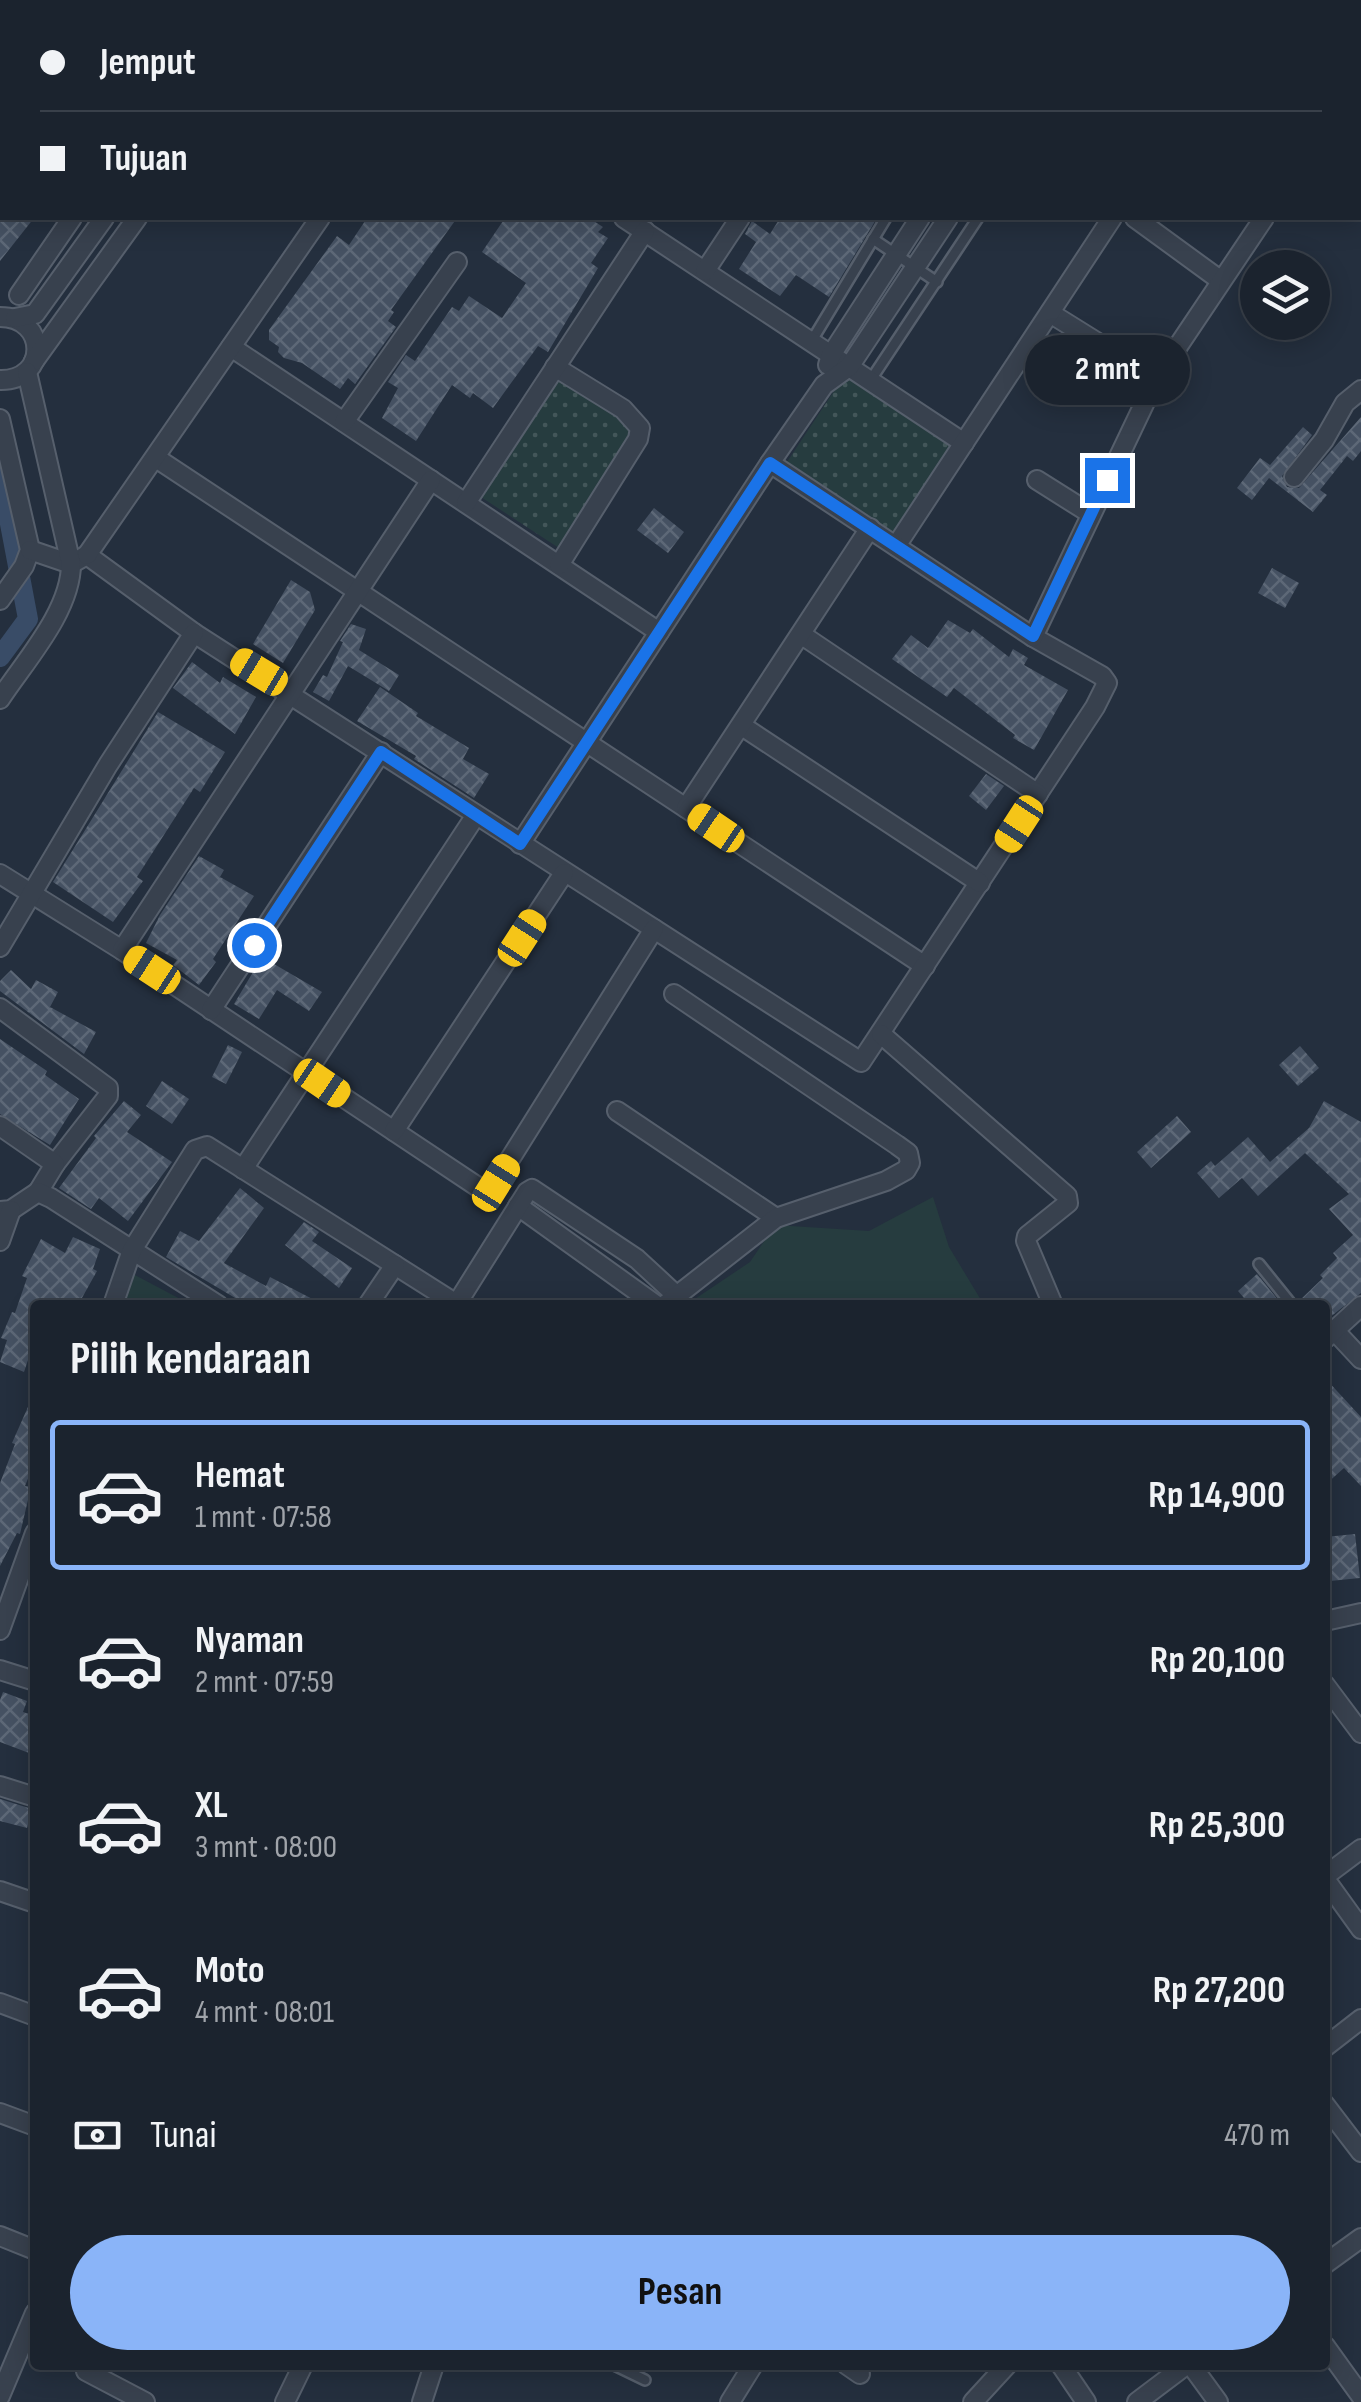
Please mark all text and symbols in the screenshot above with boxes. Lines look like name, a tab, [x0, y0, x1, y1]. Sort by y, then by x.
text: Jemput	[100, 40, 196, 85]
text: Tujuan	[100, 136, 188, 181]
map controls	[1240, 250, 1330, 340]
button: layers	[1240, 250, 1330, 340]
callout: 2 mnt	[1024, 335, 1190, 405]
text: 2 mnt	[1075, 350, 1140, 389]
route end	[1085, 458, 1130, 503]
car	[226, 644, 292, 700]
car	[990, 791, 1048, 857]
car	[683, 799, 749, 857]
car	[493, 905, 551, 971]
route start	[232, 923, 277, 968]
car	[119, 941, 185, 999]
car	[289, 1054, 355, 1112]
car	[467, 1150, 525, 1216]
text: Pilih kendaraan	[70, 1332, 311, 1387]
icon: car	[75, 1450, 165, 1540]
text: Hemat	[195, 1453, 285, 1498]
text: Rp 14,900	[1148, 1473, 1285, 1518]
text: 1 mnt · 07:58	[195, 1498, 332, 1537]
icon: car	[75, 1615, 165, 1705]
text: Nyaman	[195, 1618, 304, 1663]
text: Rp 20,100	[1150, 1638, 1285, 1683]
text: 2 mnt · 07:59	[195, 1663, 334, 1702]
icon: car	[75, 1780, 165, 1870]
text: XL	[195, 1783, 228, 1828]
text: Rp 25,300	[1149, 1803, 1285, 1848]
text: 3 mnt · 08:00	[195, 1828, 337, 1867]
icon: car	[75, 1945, 165, 2035]
text: Moto	[195, 1948, 265, 1993]
text: Rp 27,200	[1153, 1968, 1285, 2013]
text: 4 mnt · 08:01	[195, 1993, 334, 2032]
icon: cash	[70, 2108, 125, 2163]
text: Tunai	[150, 2113, 217, 2158]
text: 470 m	[1224, 2116, 1290, 2155]
button: Pesan	[70, 2235, 1290, 2350]

